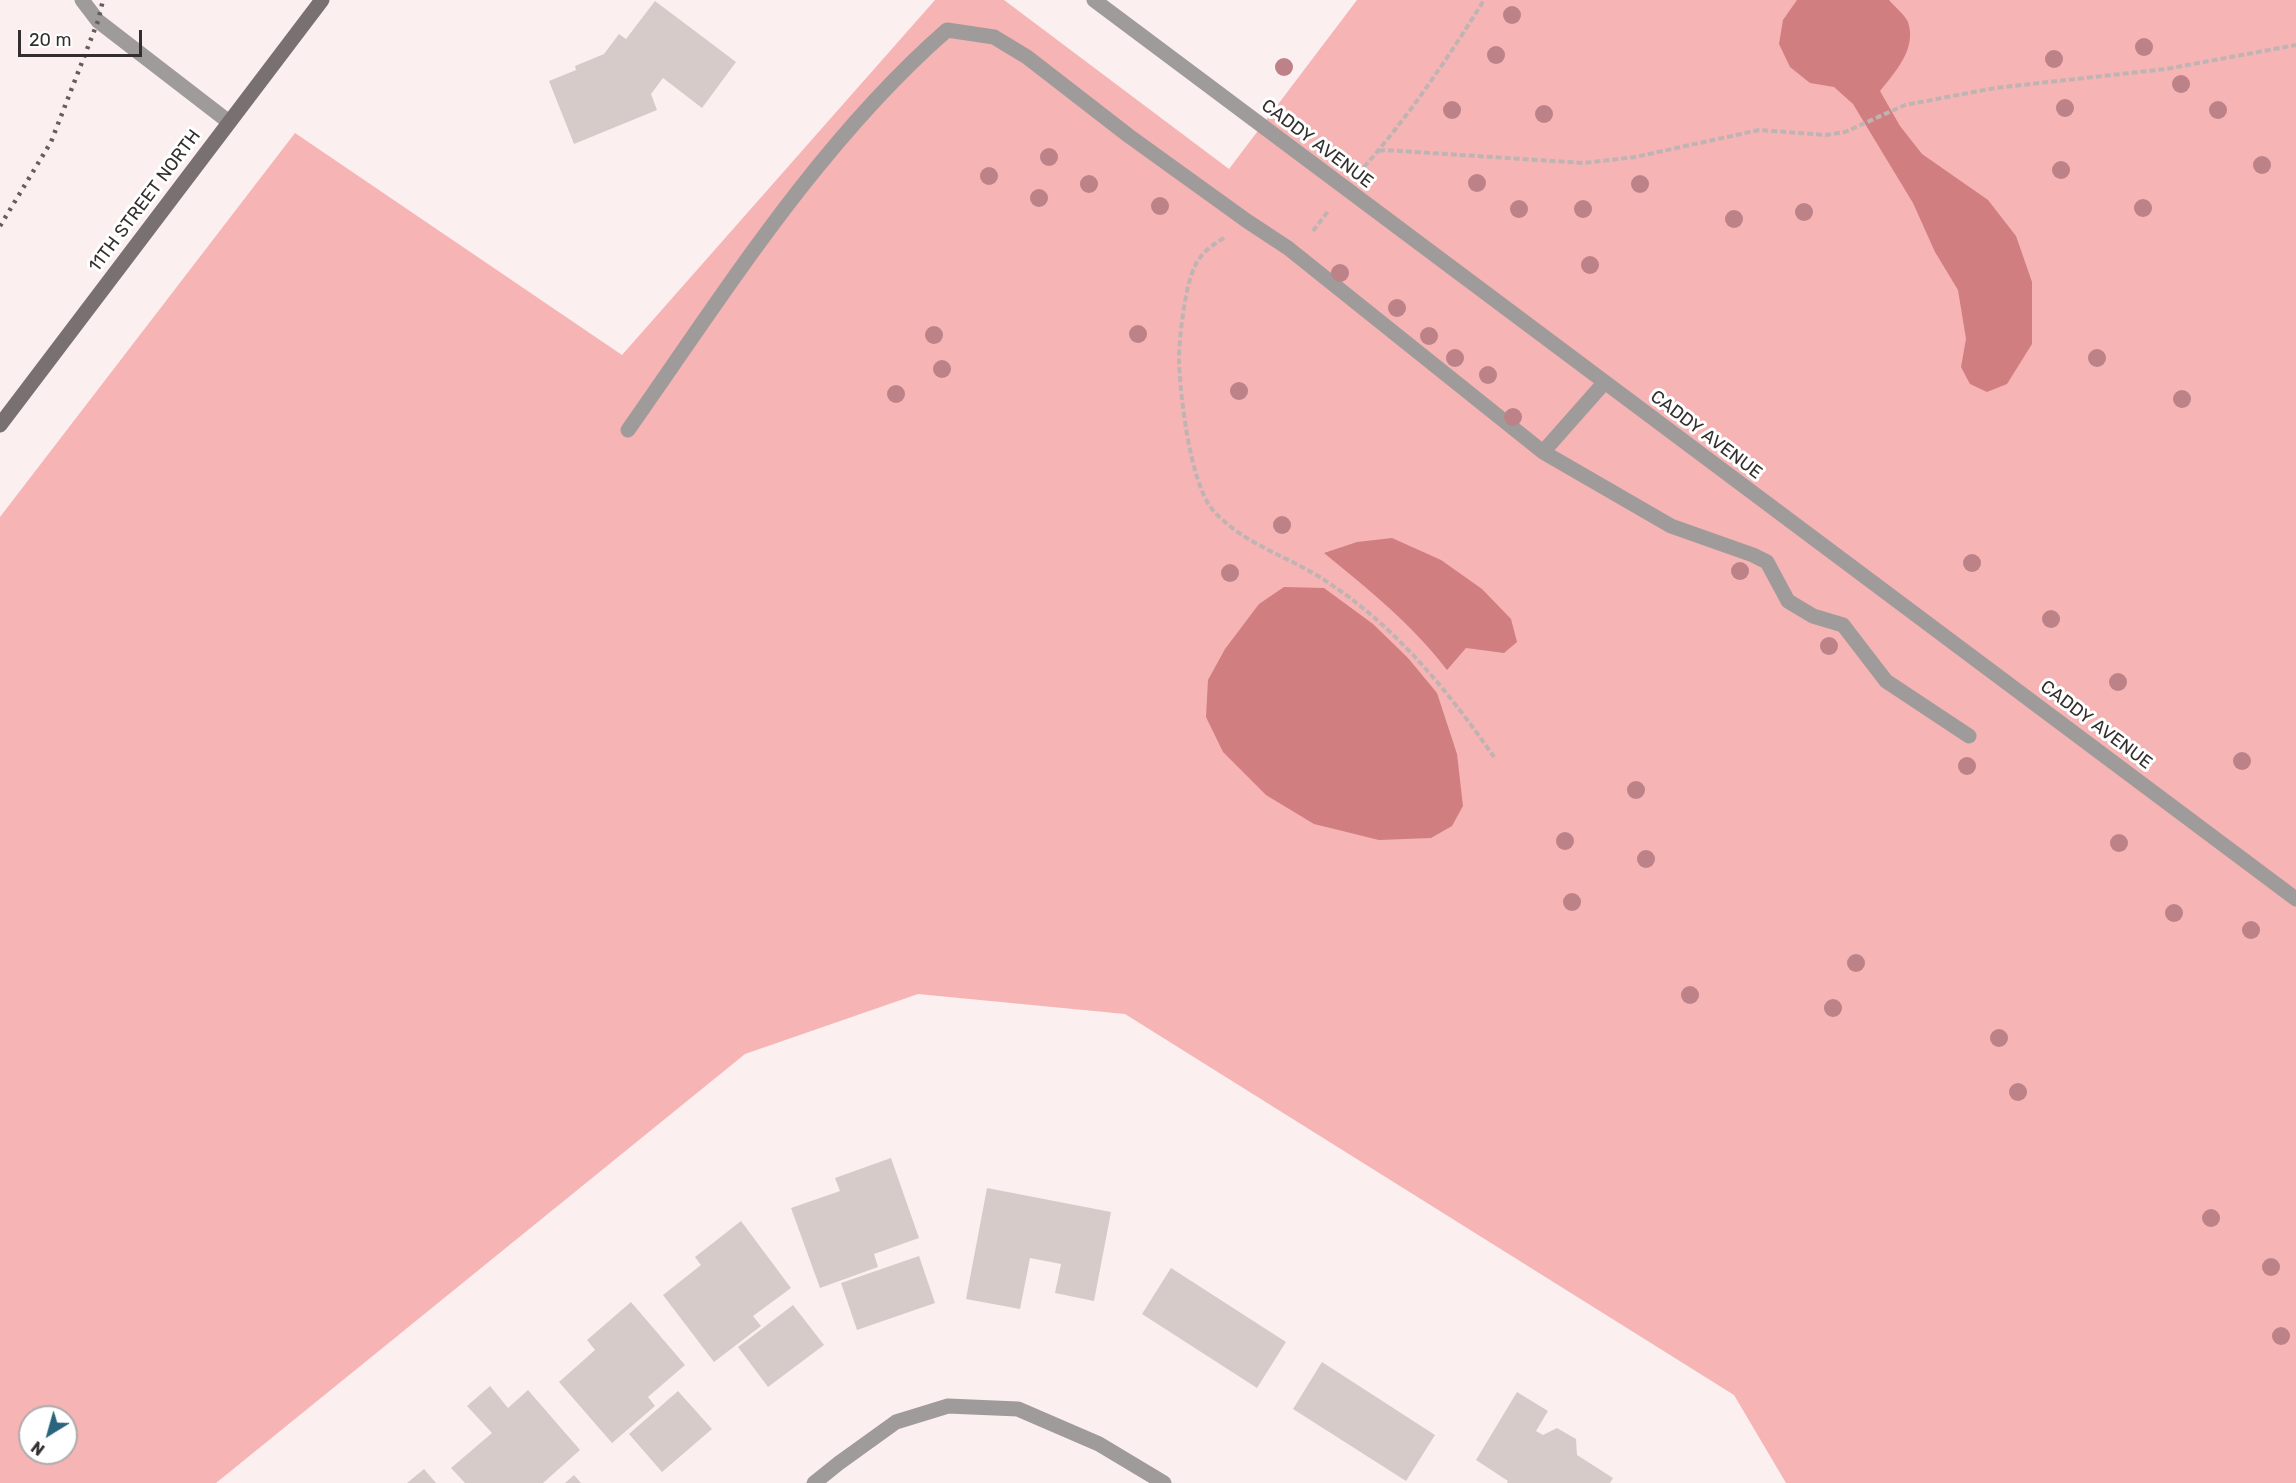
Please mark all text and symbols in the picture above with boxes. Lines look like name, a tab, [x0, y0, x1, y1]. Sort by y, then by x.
scale bar	[21, 18, 146, 56]
text: 20 m	[29, 29, 71, 51]
street label: CADDY AVENUE	[1257, 95, 1377, 193]
street label: 11TH STREET NORTH	[84, 126, 206, 276]
street label: CADDY AVENUE	[1646, 386, 1766, 484]
street label: CADDY AVENUE	[2036, 676, 2156, 774]
north arrow	[18, 1405, 78, 1465]
text: N	[28, 1437, 48, 1459]

